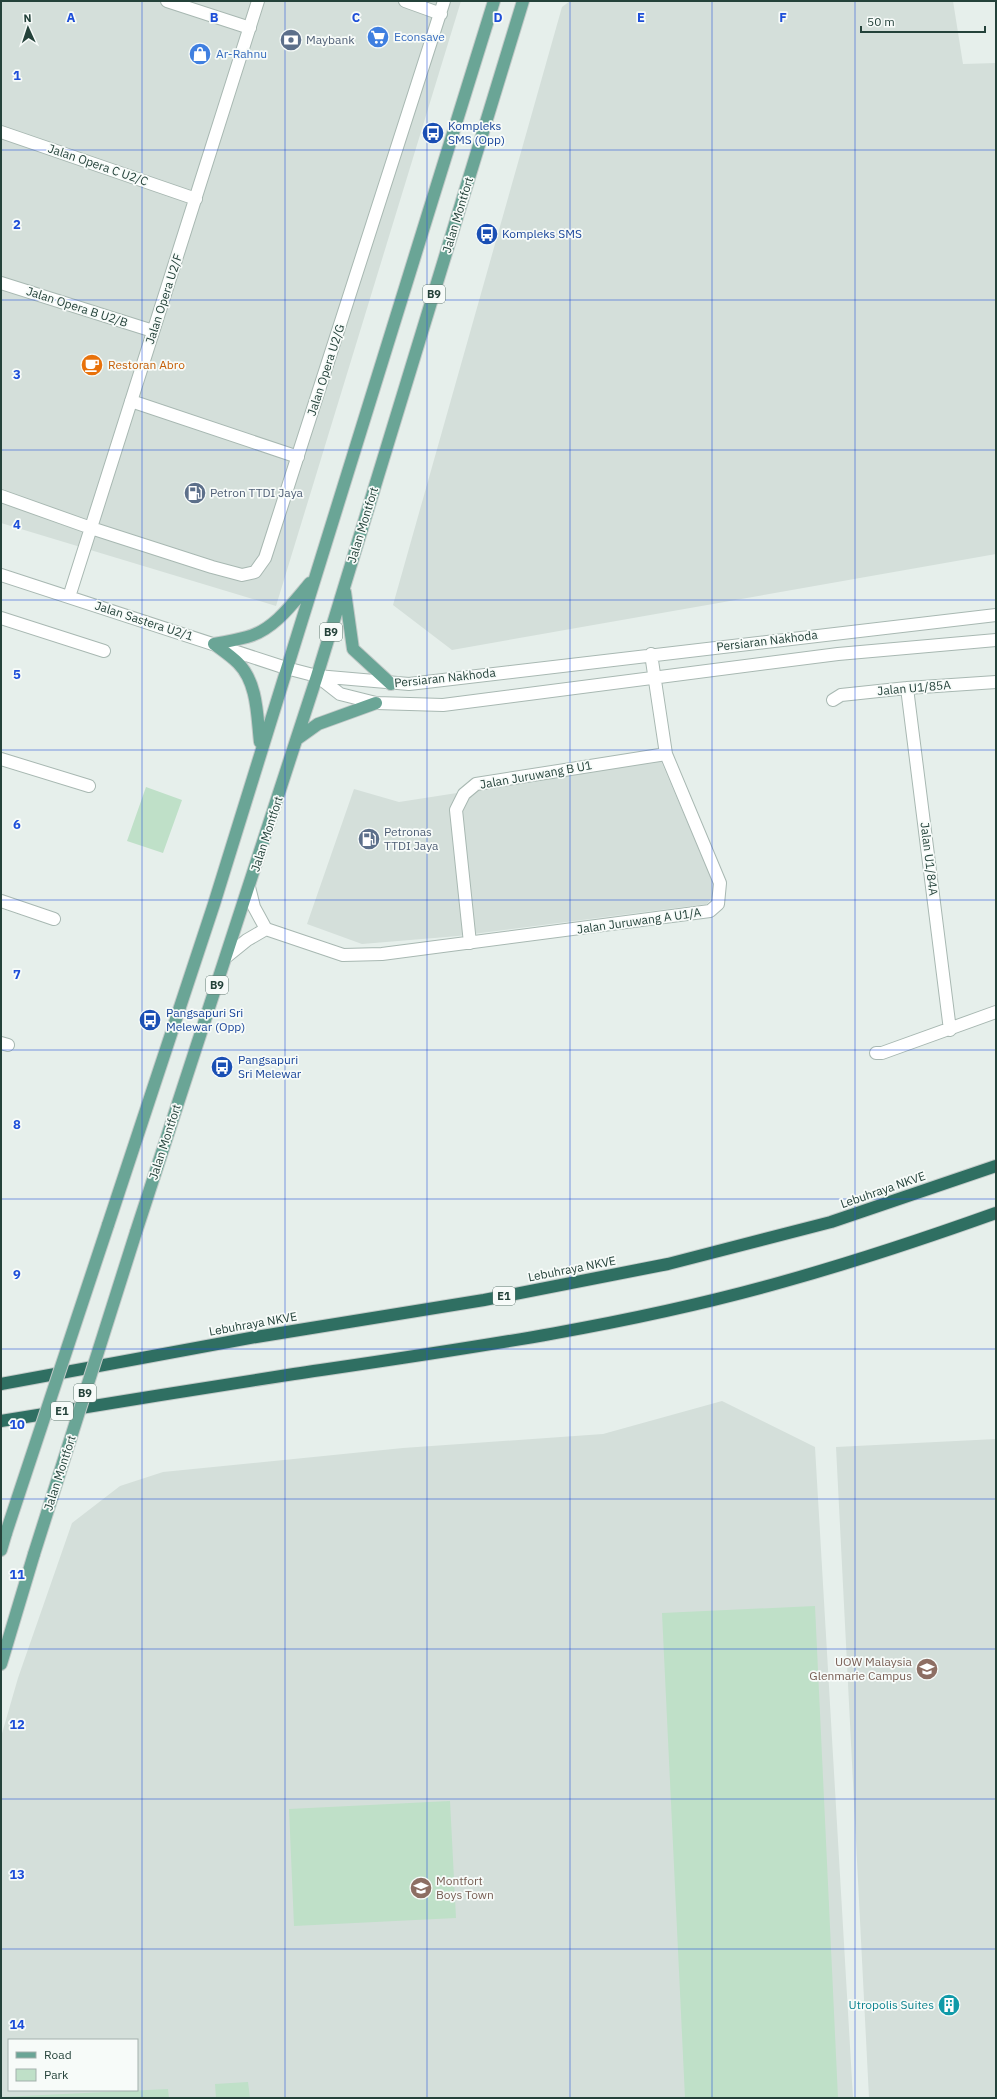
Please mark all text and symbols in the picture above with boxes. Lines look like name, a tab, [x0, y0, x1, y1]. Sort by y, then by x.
north arrow	[8, 8, 48, 48]
scale bar	[861, 8, 985, 34]
text: A	[67, 9, 76, 26]
text: B	[210, 9, 219, 26]
text: C	[352, 9, 361, 26]
text: D	[493, 9, 503, 26]
text: E	[637, 9, 645, 26]
text: F	[779, 9, 787, 26]
text: N	[23, 11, 32, 25]
text: 50 m	[867, 14, 895, 29]
supermarket icon: Econsave	[365, 24, 391, 50]
bank icon: Maybank	[278, 27, 304, 53]
place label: Econsave	[394, 29, 445, 44]
place label: Maybank	[306, 32, 355, 47]
shop icon: Ar-Rahnu	[187, 41, 213, 67]
place label: Ar-Rahnu	[216, 46, 267, 61]
text: 1	[13, 67, 21, 84]
place label: Kompleks SMS (Opp)	[448, 118, 505, 147]
bus stop icon: Kompleks SMS (Opp)	[420, 120, 446, 146]
street label: Jalan Opera C U2/C	[46, 140, 151, 189]
street label: Jalan Montfort	[439, 175, 476, 255]
text: 2	[13, 216, 21, 233]
bus stop icon: Kompleks SMS	[474, 221, 500, 247]
place label: Kompleks SMS	[502, 226, 582, 241]
street label: Jalan Opera U2/F	[142, 251, 185, 346]
street label: Jalan Opera B U2/B	[24, 283, 130, 330]
road number: B9	[423, 285, 445, 303]
street label: Jalan Opera U2/G	[304, 322, 347, 418]
cafe icon: Restoran Abro	[79, 352, 105, 378]
place label: Restoran Abro	[108, 357, 185, 372]
text: 3	[13, 366, 21, 383]
fuel station icon: Petron TTDI Jaya	[182, 480, 208, 506]
place label: Petron TTDI Jaya	[210, 485, 304, 500]
street label: Jalan Montfort	[344, 485, 381, 565]
text: 4	[13, 516, 21, 533]
street label: Jalan Sastera U2/1	[93, 598, 195, 643]
road number: B9	[320, 623, 342, 641]
street label: Persiaran Nakhoda	[715, 627, 819, 654]
street label: Persiaran Nakhoda	[394, 665, 497, 690]
text: 5	[13, 666, 21, 683]
street label: Jalan U1/85A	[877, 677, 952, 698]
street label: Jalan Juruwang B U1	[479, 757, 593, 792]
street label: Jalan Montfort	[247, 794, 286, 873]
text: 6	[13, 816, 21, 833]
street label: Jalan U1/84A	[918, 821, 941, 897]
place label: Petronas TTDI Jaya	[384, 824, 439, 853]
fuel station icon: Petronas TTDI Jaya	[356, 826, 382, 852]
street label: Jalan Juruwang A U1/A	[576, 904, 702, 937]
text: 7	[13, 966, 21, 983]
road number: B9	[206, 976, 228, 994]
place label: Pangsapuri Sri Melewar (Opp)	[166, 1005, 245, 1034]
bus stop icon: Pangsapuri Sri Melewar (Opp)	[137, 1007, 163, 1033]
place label: Pangsapuri Sri Melewar	[238, 1052, 302, 1081]
bus stop icon: Pangsapuri Sri Melewar	[209, 1054, 235, 1080]
street label: Jalan Montfort	[145, 1102, 184, 1181]
text: 8	[13, 1116, 21, 1133]
street label: Lebuhraya NKVE	[838, 1168, 927, 1211]
street label: Lebuhraya NKVE	[527, 1253, 617, 1284]
text: 9	[13, 1266, 21, 1283]
road number: E1	[493, 1287, 515, 1305]
street label: Lebuhraya NKVE	[208, 1308, 298, 1339]
road number: B9	[74, 1384, 96, 1402]
road number: E1	[51, 1402, 73, 1420]
text: 10	[9, 1416, 25, 1433]
street label: Jalan Montfort	[40, 1433, 79, 1512]
text: 11	[9, 1566, 25, 1583]
place label: UOW Malaysia Glenmarie Campus	[809, 1654, 913, 1683]
school or university icon: UOW Malaysia Glenmarie Campus	[914, 1656, 940, 1682]
text: 12	[9, 1716, 25, 1733]
text: 13	[9, 1866, 25, 1883]
place label: Montfort Boys Town	[436, 1873, 494, 1902]
school or university icon: Montfort Boys Town	[408, 1875, 434, 1901]
building icon: Utropolis Suites	[936, 1992, 962, 2018]
place label: Utropolis Suites	[849, 1997, 934, 2012]
text: 14	[9, 2016, 25, 2033]
legend	[8, 2039, 138, 2091]
text: Road	[44, 2047, 72, 2062]
text: Park	[44, 2067, 69, 2082]

